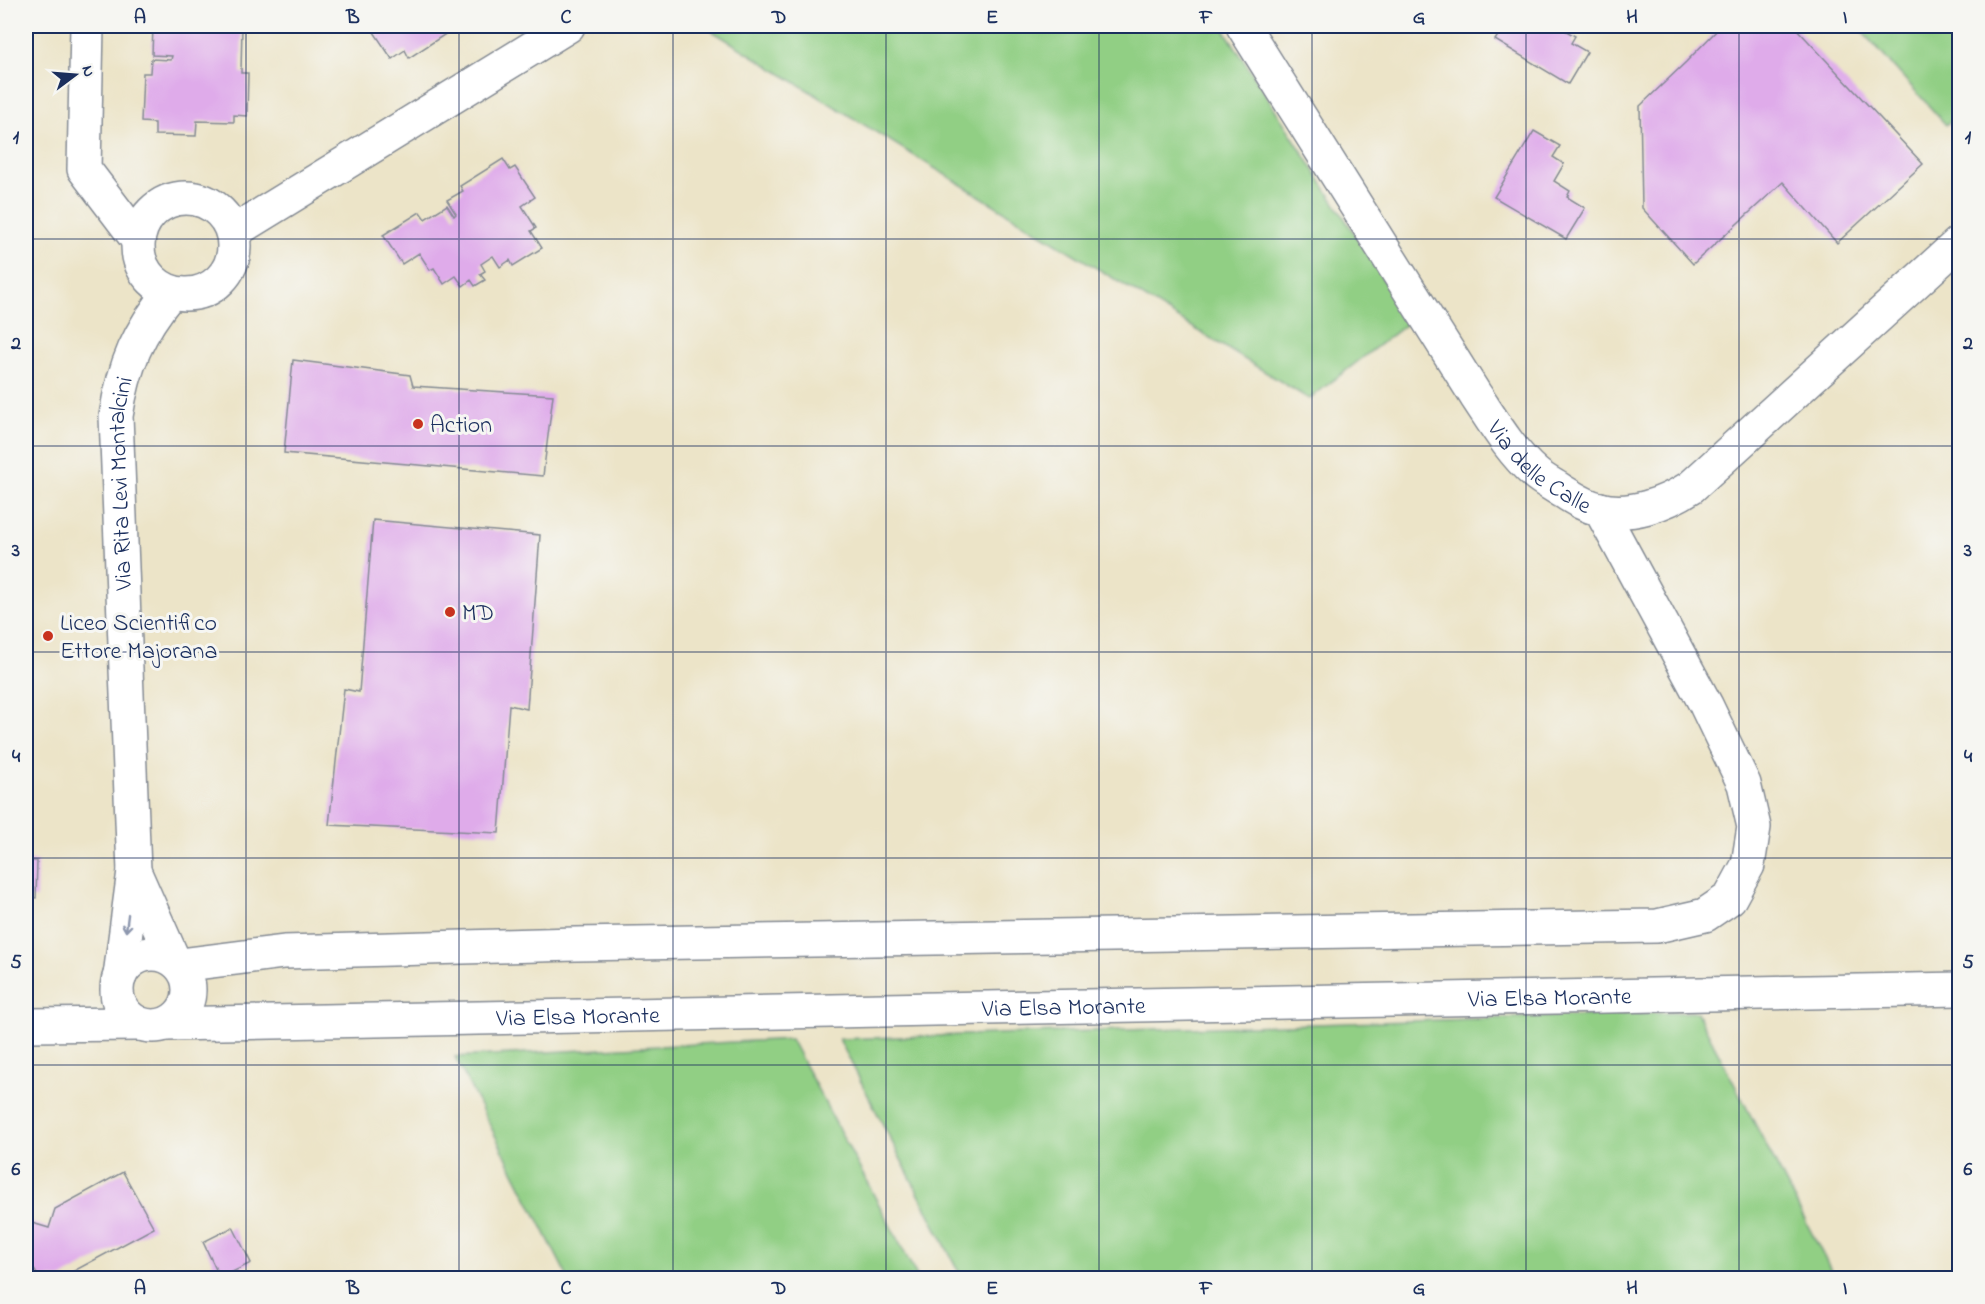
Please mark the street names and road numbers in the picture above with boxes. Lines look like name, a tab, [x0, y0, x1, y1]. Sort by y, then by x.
street label: Via Rita Levi Montalcini	[101, 373, 144, 592]
street label: Via delle Calle	[1476, 413, 1596, 525]
street label: Via Elsa Morante	[1467, 980, 1632, 1019]
street label: Via Elsa Morante	[981, 990, 1146, 1028]
street label: Via Elsa Morante	[495, 999, 660, 1038]

